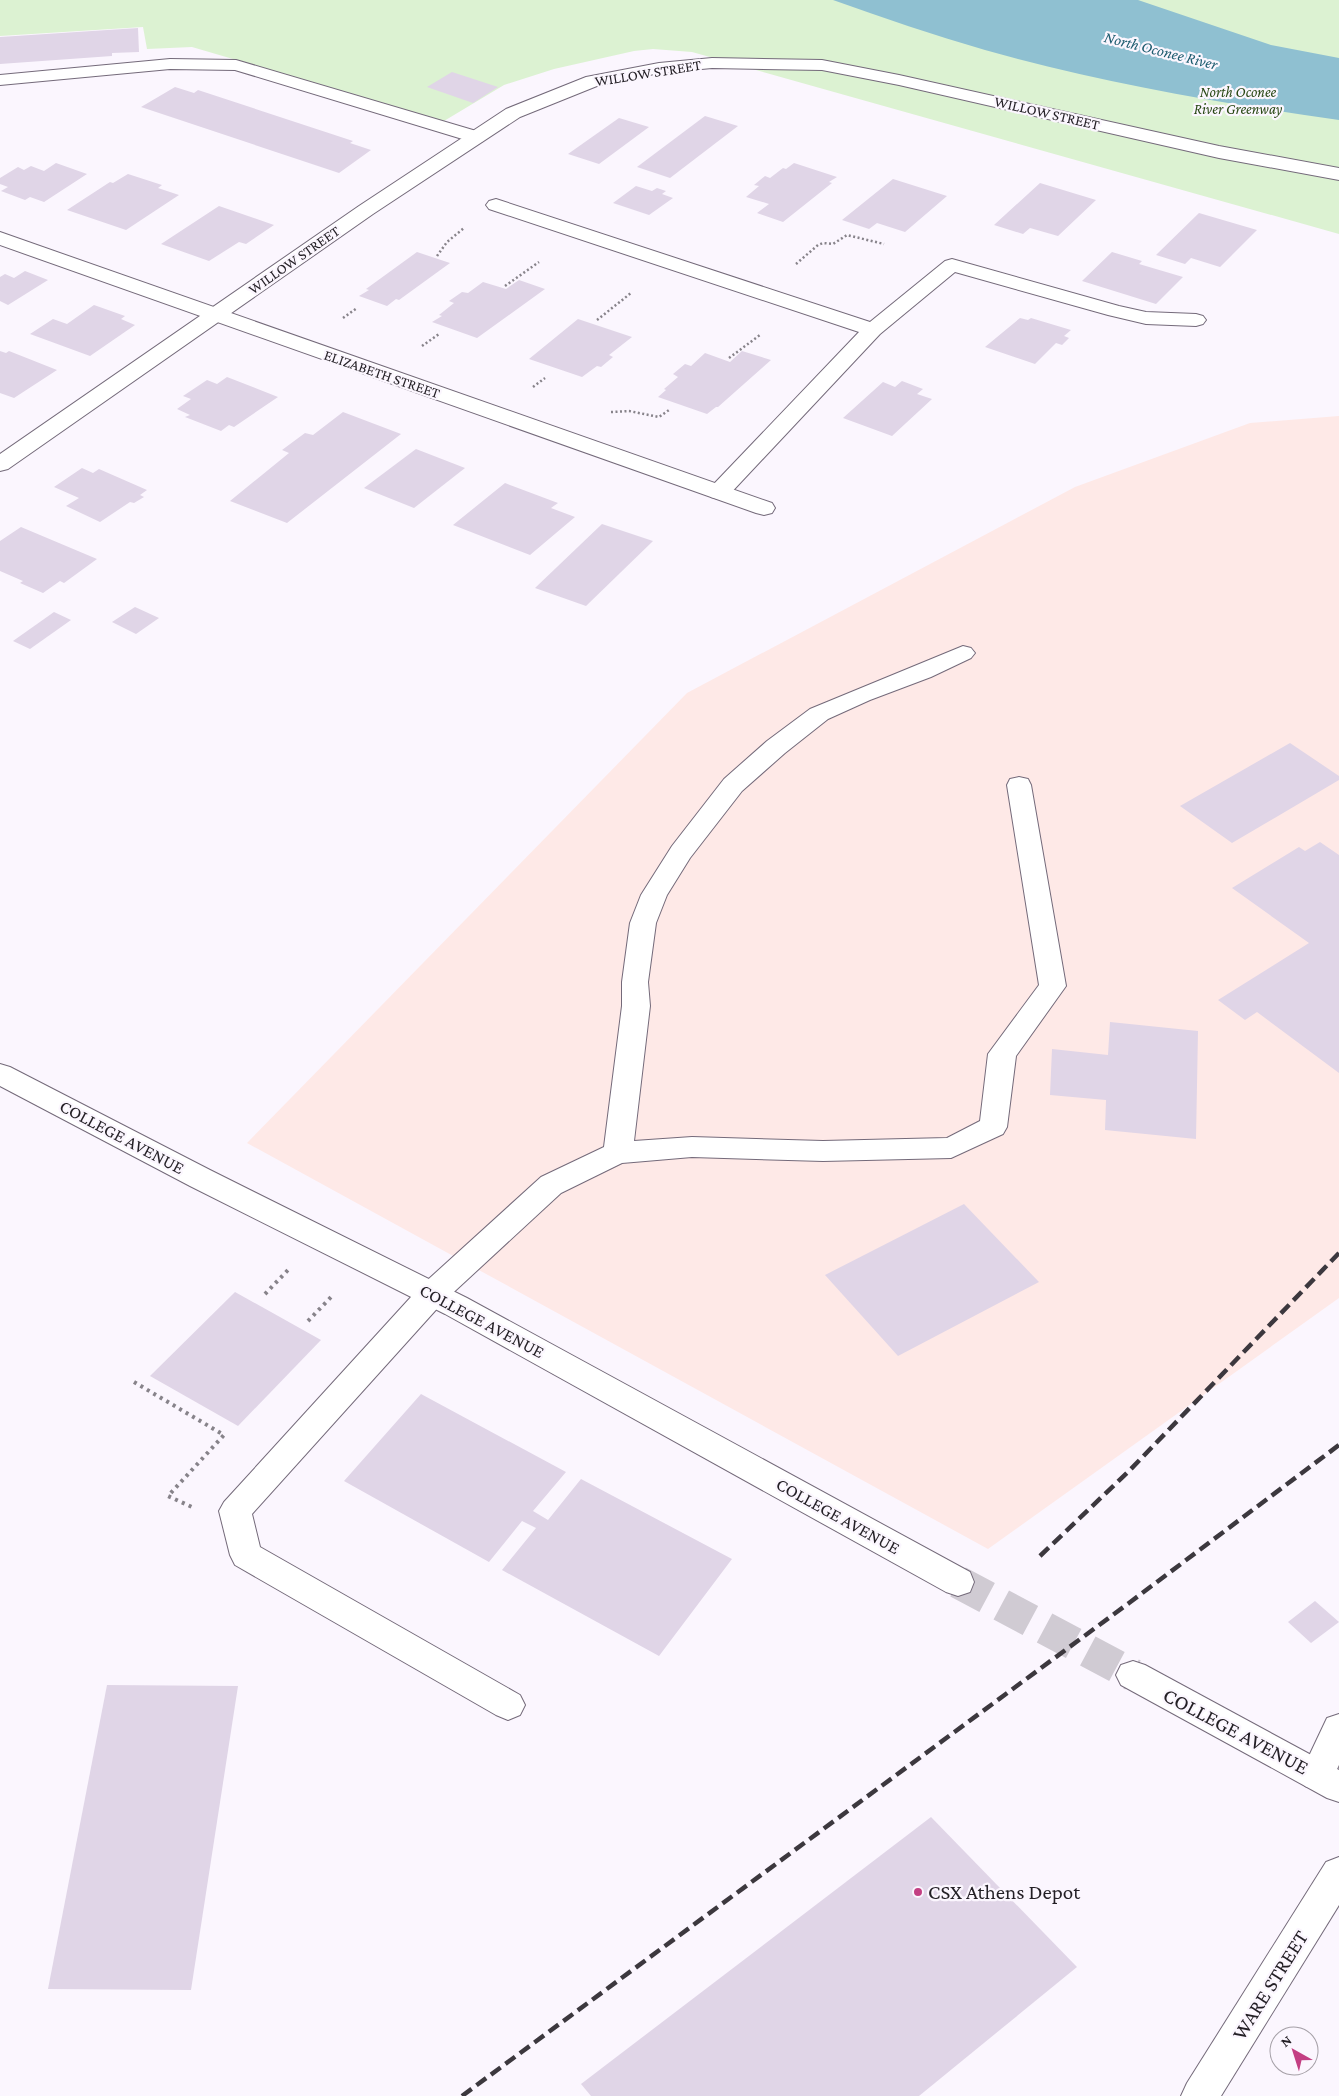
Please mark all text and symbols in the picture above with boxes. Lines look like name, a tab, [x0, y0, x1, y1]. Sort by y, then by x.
water label: North Oconee River	[1103, 28, 1220, 73]
street label: WILLOW STREET	[594, 57, 702, 89]
park label: North Oconee River Greenway	[1194, 84, 1282, 118]
street label: WILLOW STREET	[993, 93, 1101, 133]
street label: WILLOW STREET	[245, 223, 343, 297]
street label: ELIZABETH STREET	[322, 347, 442, 401]
street label: COLLEGE AVENUE	[56, 1096, 188, 1178]
street label: COLLEGE AVENUE	[416, 1280, 548, 1362]
street label: COLLEGE AVENUE	[773, 1474, 903, 1558]
street label: COLLEGE AVENUE	[1159, 1683, 1313, 1779]
place label: CSX Athens Depot	[928, 1880, 1081, 1904]
marker: CSX Athens Depot	[912, 1886, 924, 1898]
street label: WARE STREET	[1227, 1925, 1313, 2044]
north arrow	[1269, 2026, 1319, 2076]
text: N	[1277, 2031, 1295, 2050]

